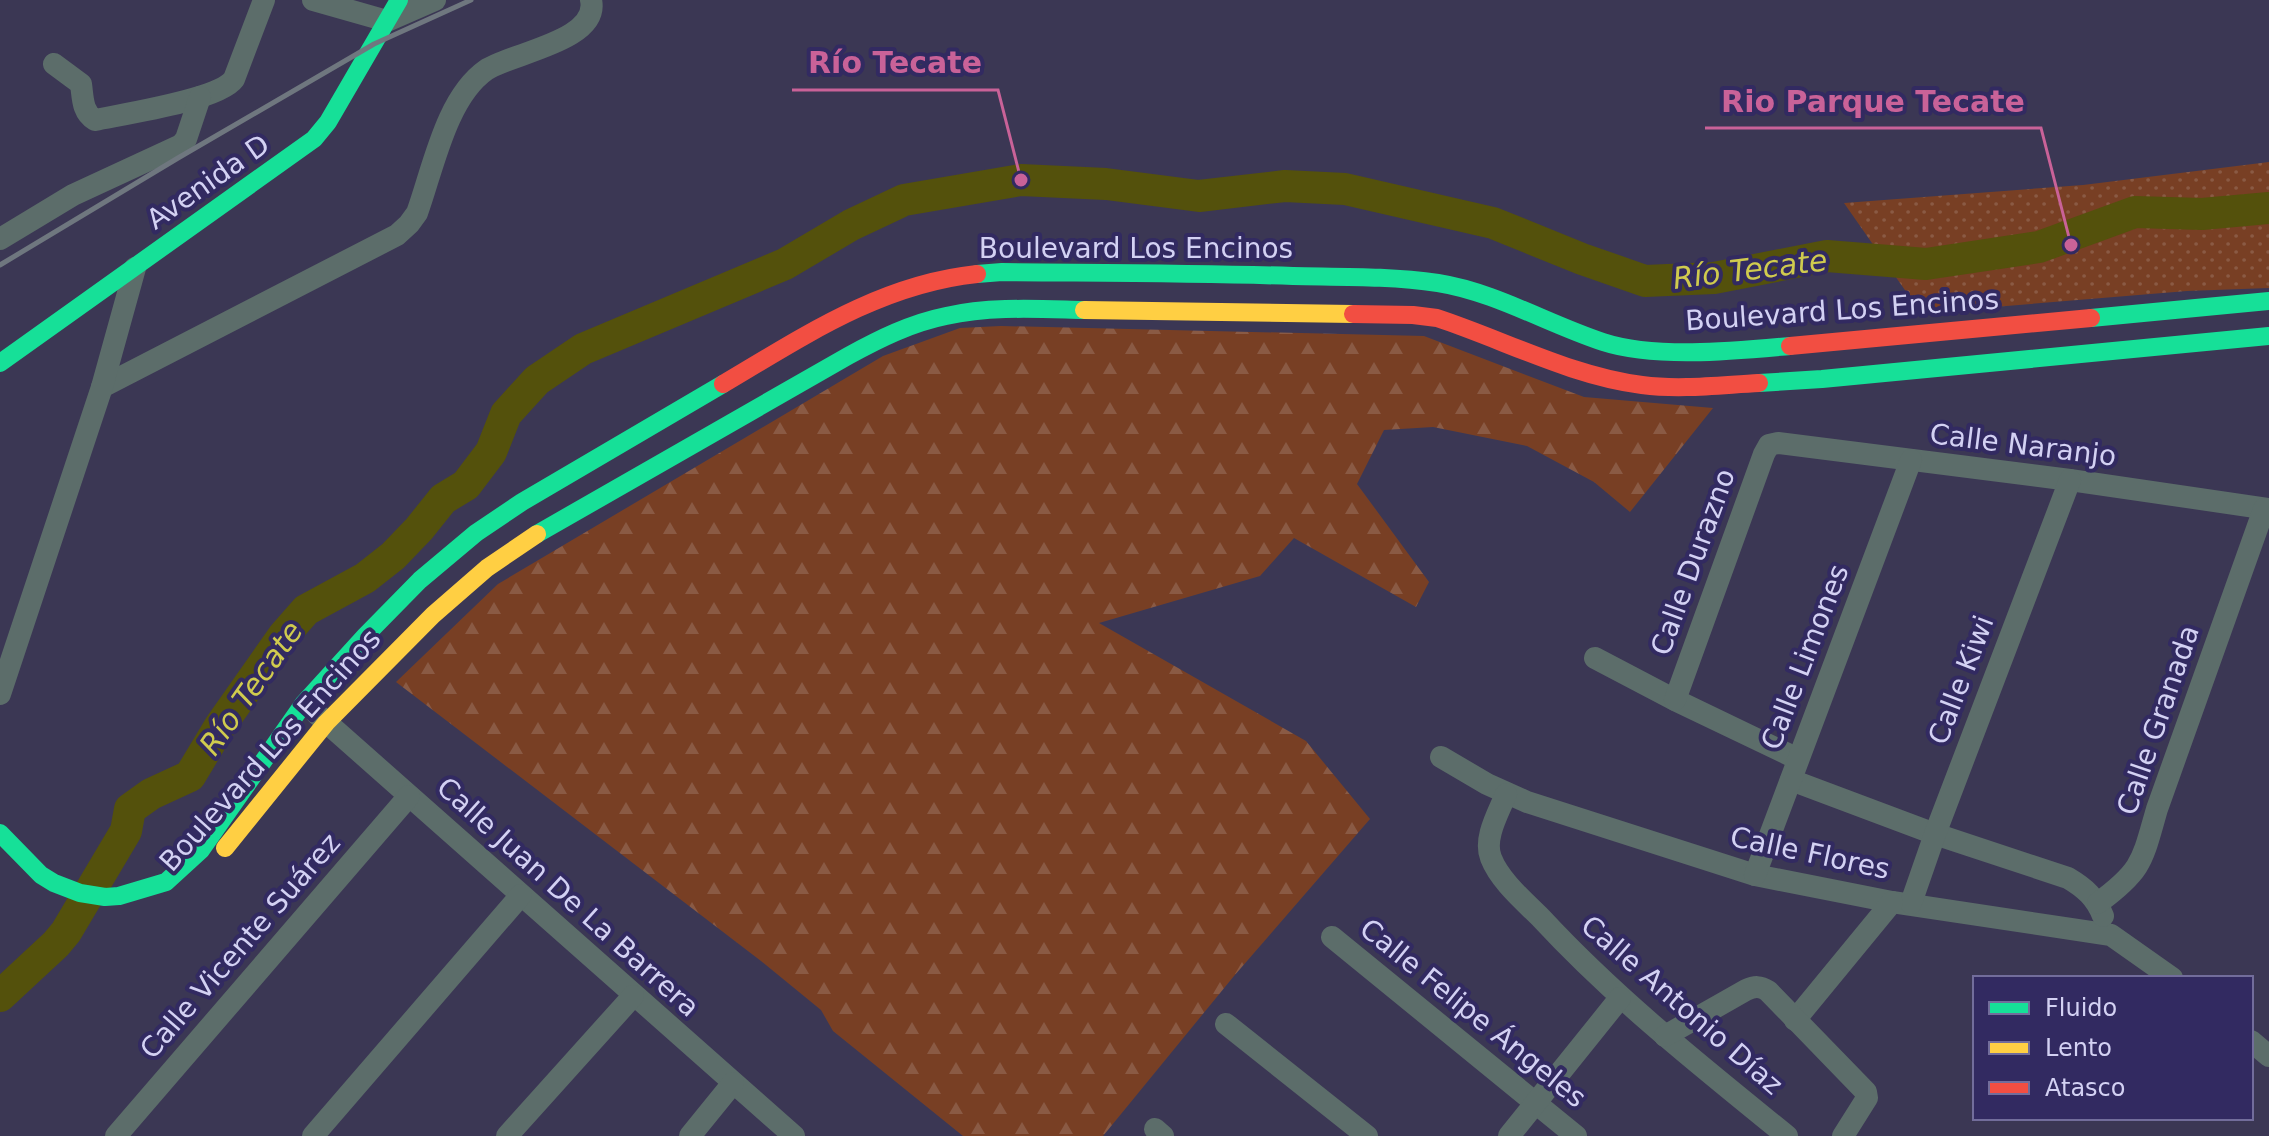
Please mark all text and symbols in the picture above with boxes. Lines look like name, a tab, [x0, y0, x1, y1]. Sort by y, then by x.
callout: Río Tecate	[792, 36, 998, 90]
text: Río Tecate	[808, 45, 982, 80]
callout: Rio Parque Tecate	[1705, 74, 2041, 128]
text: Rio Parque Tecate	[1721, 84, 2025, 119]
street label: Avenida D	[140, 128, 276, 236]
street label: Boulevard Los Encinos	[979, 232, 1293, 265]
water label: Río Tecate	[1671, 242, 1829, 296]
street label: Boulevard Los Encinos	[1684, 283, 2000, 337]
street label: Calle Naranjo	[1928, 417, 2118, 473]
street label: Calle Durazno	[1644, 464, 1742, 660]
street label: Calle Limones	[1755, 560, 1855, 754]
street label: Calle Kiwi	[1921, 611, 2001, 749]
water label: Río Tecate	[192, 614, 310, 762]
street label: Calle Granada	[2110, 621, 2206, 819]
street label: Boulevard Los Encinos	[153, 622, 387, 878]
street label: Calle Juan De La Barrera	[430, 770, 706, 1024]
street label: Calle Flores	[1727, 820, 1893, 886]
street label: Calle Vicente Suárez	[133, 827, 347, 1065]
street label: Calle Antonio Díaz	[1575, 909, 1789, 1101]
street label: Calle Felipe Ángeles	[1353, 911, 1593, 1114]
legend	[1973, 976, 2253, 1120]
text: Fluido	[2045, 994, 2117, 1022]
text: Lento	[2045, 1034, 2112, 1062]
text: Atasco	[2045, 1074, 2126, 1102]

